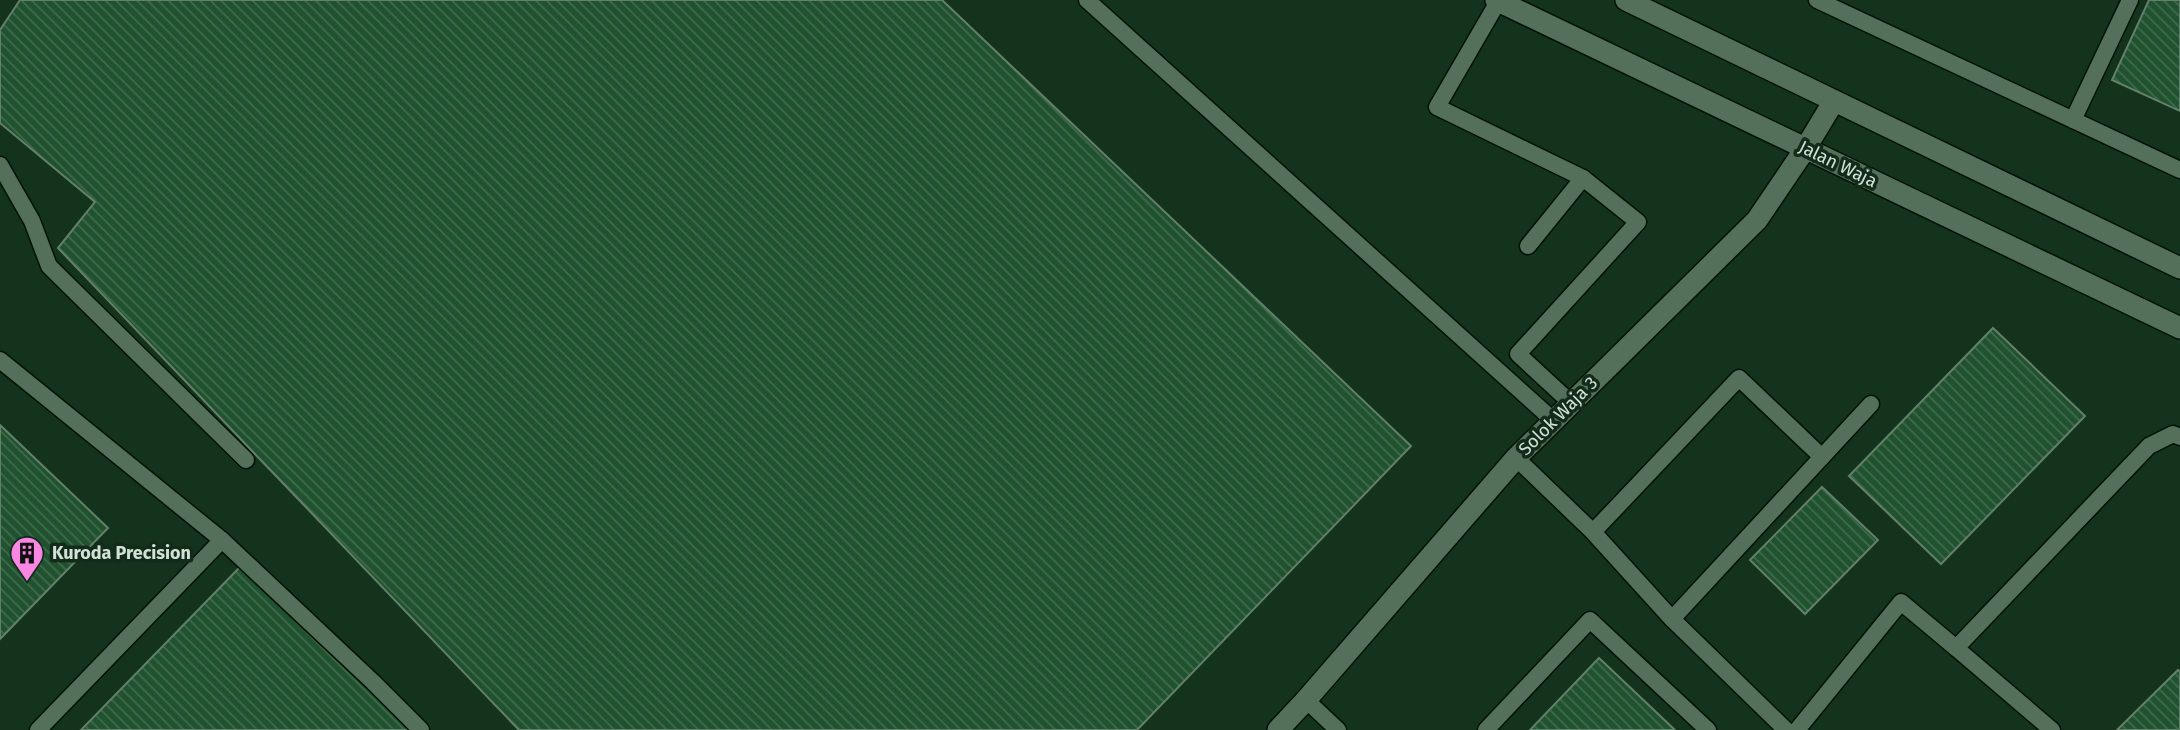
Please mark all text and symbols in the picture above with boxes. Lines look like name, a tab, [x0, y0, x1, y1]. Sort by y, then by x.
street label: Jalan Waja	[1795, 136, 1881, 192]
street label: Solok Waja 3	[1514, 372, 1602, 460]
building icon: Kuroda Precision	[8, 534, 46, 583]
place label: Kuroda Precision	[52, 542, 191, 564]

